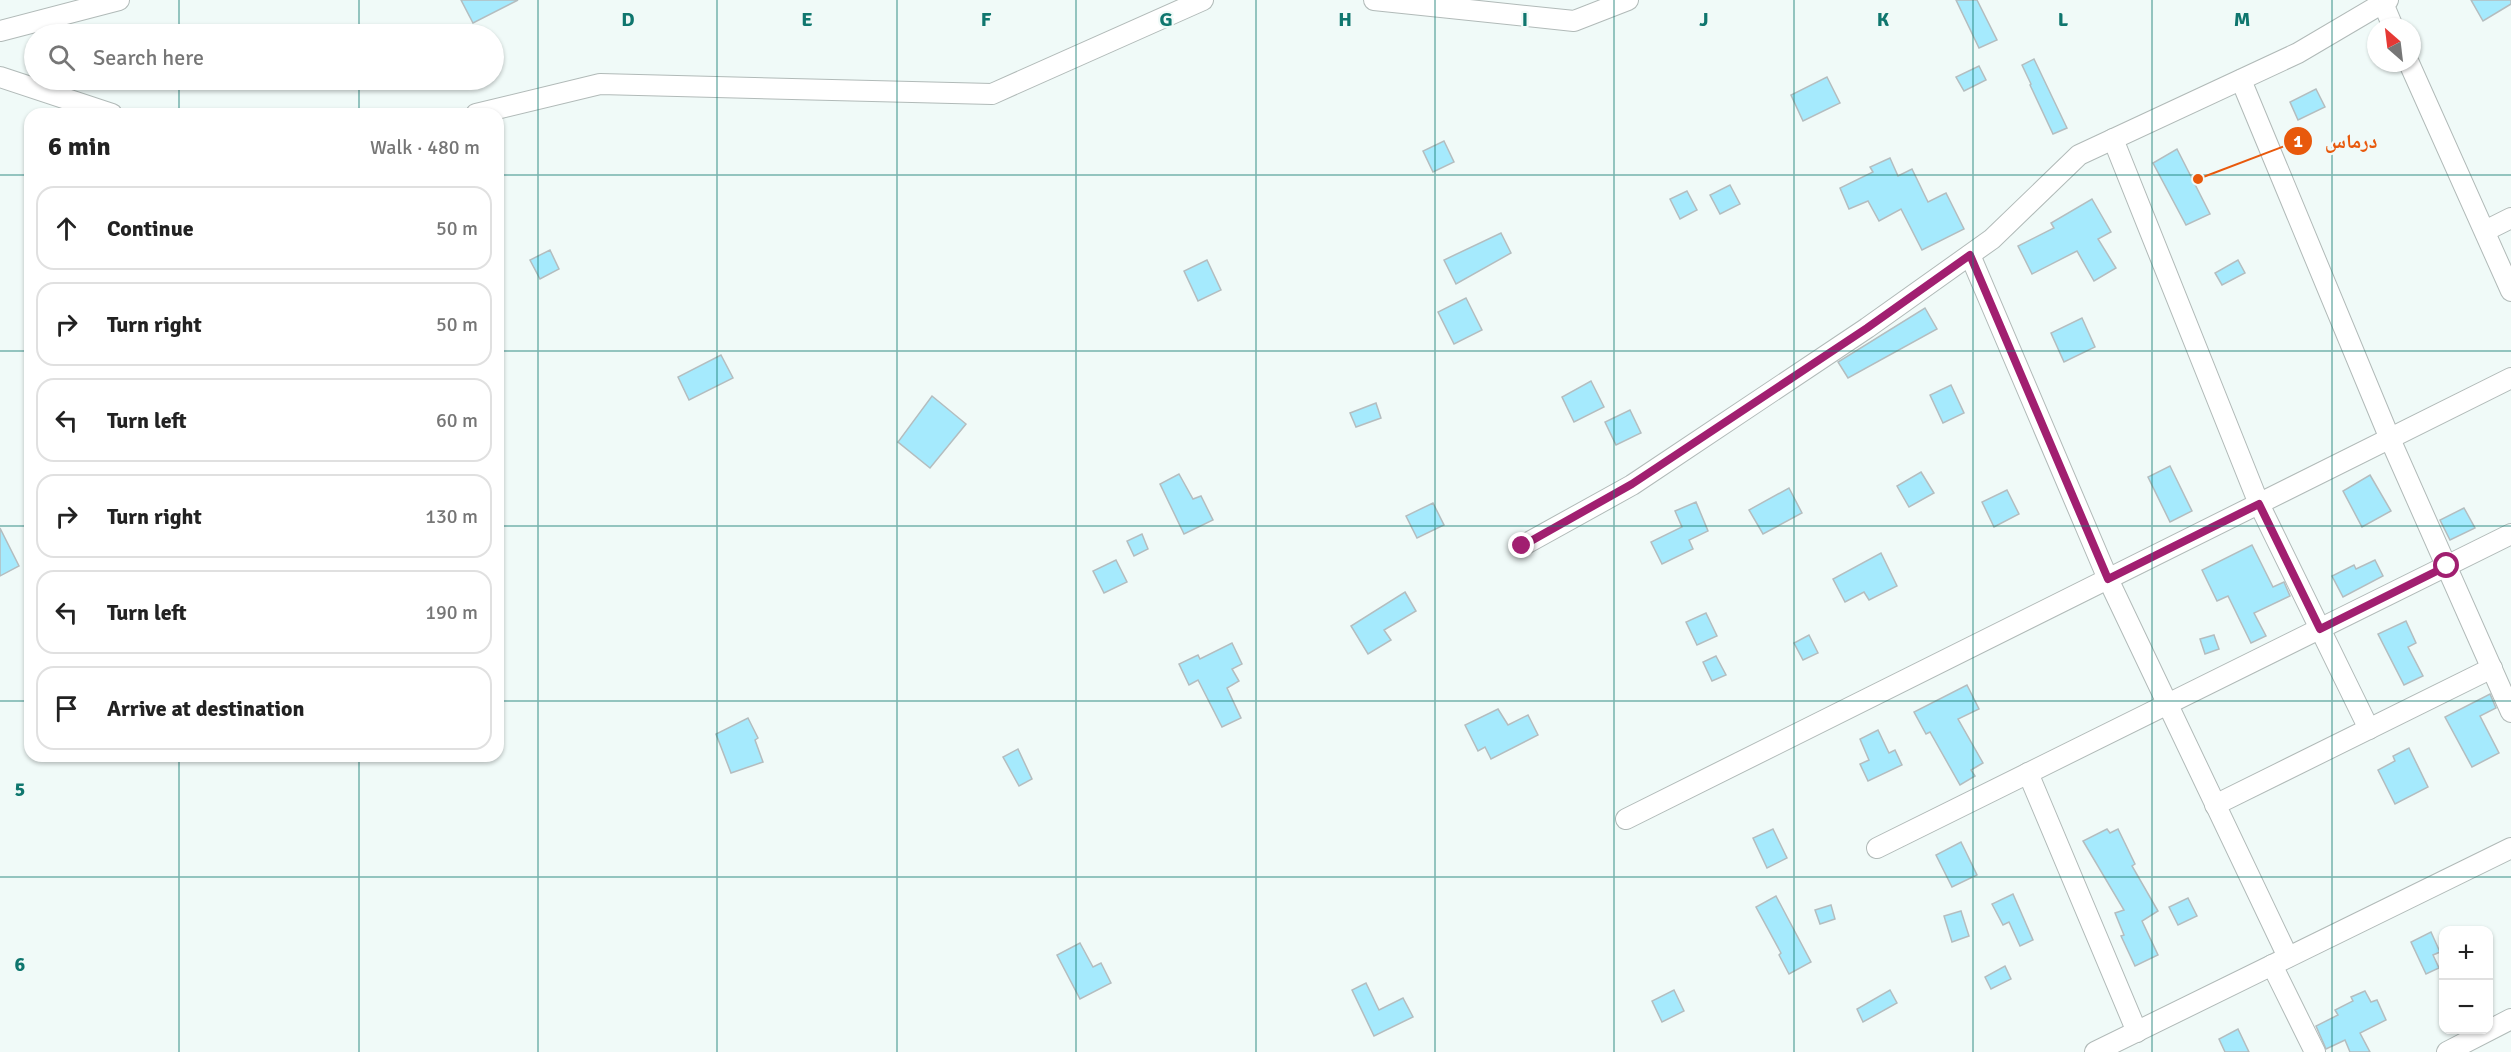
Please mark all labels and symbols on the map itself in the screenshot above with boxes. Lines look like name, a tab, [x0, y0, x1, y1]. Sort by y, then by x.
text: D	[621, 7, 635, 32]
text: E	[801, 7, 813, 32]
text: F	[981, 7, 992, 32]
text: G	[1159, 7, 1173, 32]
text: H	[1338, 7, 1352, 32]
text: I	[1522, 7, 1528, 32]
text: J	[1699, 7, 1709, 32]
text: K	[1877, 7, 1890, 32]
text: L	[2058, 7, 2069, 32]
text: M	[2234, 7, 2250, 32]
north arrow	[2367, 18, 2421, 72]
callout: درماس	[2283, 122, 2390, 160]
text: درماس	[2325, 129, 2377, 154]
text: 1	[2293, 130, 2303, 152]
route end	[1508, 532, 1534, 558]
route start	[2433, 552, 2459, 578]
text: 5	[15, 777, 25, 802]
text: 6	[15, 952, 26, 977]

